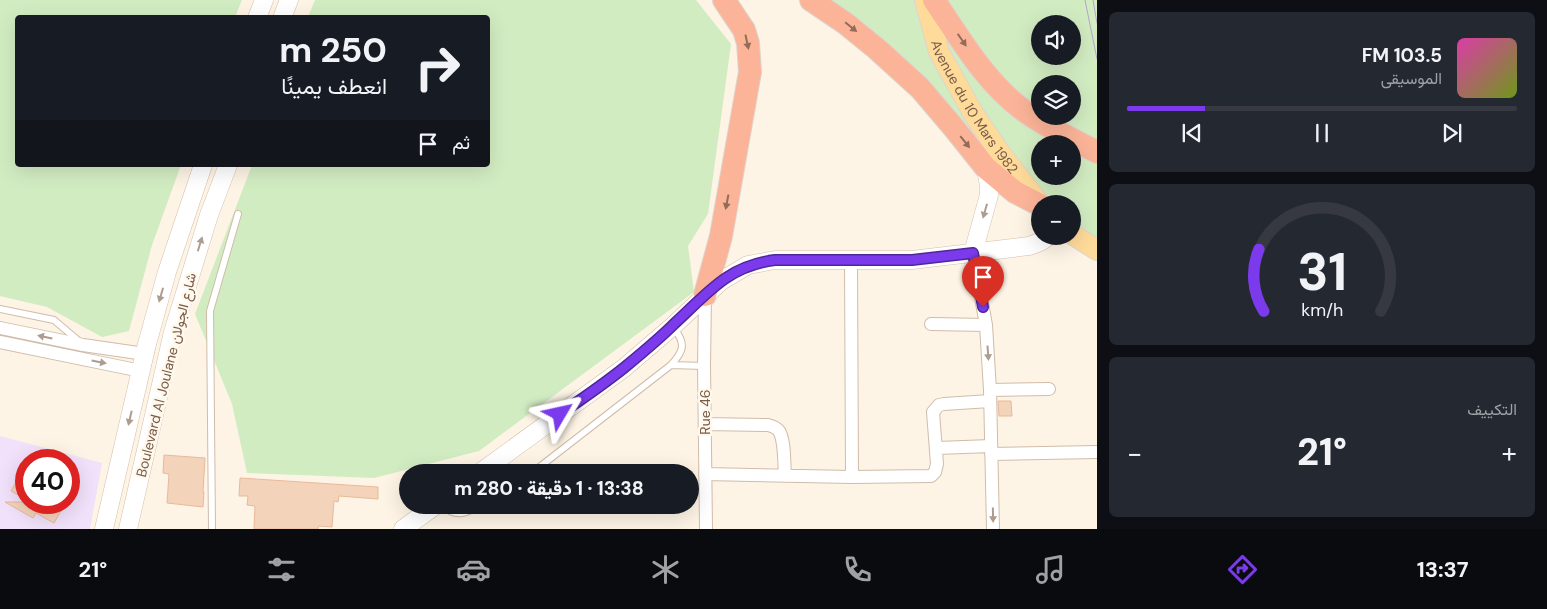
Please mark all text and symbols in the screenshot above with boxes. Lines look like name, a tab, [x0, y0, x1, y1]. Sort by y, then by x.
map controls	[1031, 15, 1081, 245]
button: sound	[1031, 15, 1081, 65]
one-way arrow	[844, 22, 857, 33]
text: 250 m	[279, 27, 387, 73]
one-way arrow	[957, 33, 967, 47]
icon: right	[405, 35, 470, 100]
one-way arrow	[743, 35, 751, 50]
street label: Avenue du 10 Mars 1982	[927, 38, 1022, 177]
text: 103.5 FM	[1362, 43, 1442, 68]
text: الموسيقى	[1381, 68, 1442, 89]
text: انعطف يمينًا	[281, 72, 387, 101]
button: layers	[1031, 75, 1081, 125]
icon: previous	[1178, 119, 1206, 147]
icon: pause	[1308, 119, 1336, 147]
icon: next	[1438, 119, 1466, 147]
icon: arrive	[414, 130, 442, 158]
text: ثم	[452, 130, 470, 155]
one-way arrow	[960, 135, 971, 148]
button: +	[1031, 135, 1081, 185]
one-way arrow	[723, 195, 731, 210]
button: −	[1031, 195, 1081, 245]
one-way arrow	[980, 204, 988, 219]
one-way arrow	[197, 237, 205, 252]
text: 31	[1297, 238, 1347, 306]
pin	[962, 256, 1004, 307]
icon: arrive	[969, 263, 997, 291]
street label: Boulevard Al Joulane شارع الجولان	[132, 271, 202, 480]
one-way arrow	[157, 287, 165, 302]
text: km/h	[1301, 298, 1343, 322]
one-way arrow	[37, 333, 52, 341]
one-way arrow	[984, 345, 992, 361]
one-way arrow	[92, 358, 107, 366]
position arrow	[533, 387, 585, 439]
street label: Rue 46	[696, 389, 714, 435]
text: التكييف	[1467, 399, 1517, 420]
one-way arrow	[126, 411, 134, 426]
text: 21°	[1297, 427, 1347, 477]
text: −	[1127, 435, 1142, 472]
text: +	[1502, 435, 1517, 472]
speed limit sign: 40	[15, 449, 80, 514]
text: 13:38 · 1 دقيقة · 280 m	[454, 476, 644, 501]
one-way arrow	[989, 507, 997, 523]
icon: filters	[264, 552, 299, 587]
icon: car	[456, 552, 491, 587]
icon: climate	[648, 552, 683, 587]
icon: phone	[840, 552, 875, 587]
icon: music	[1033, 552, 1068, 587]
icon: directions	[1225, 552, 1260, 587]
text: 21°	[79, 555, 107, 584]
text: 13:37	[1417, 555, 1468, 584]

